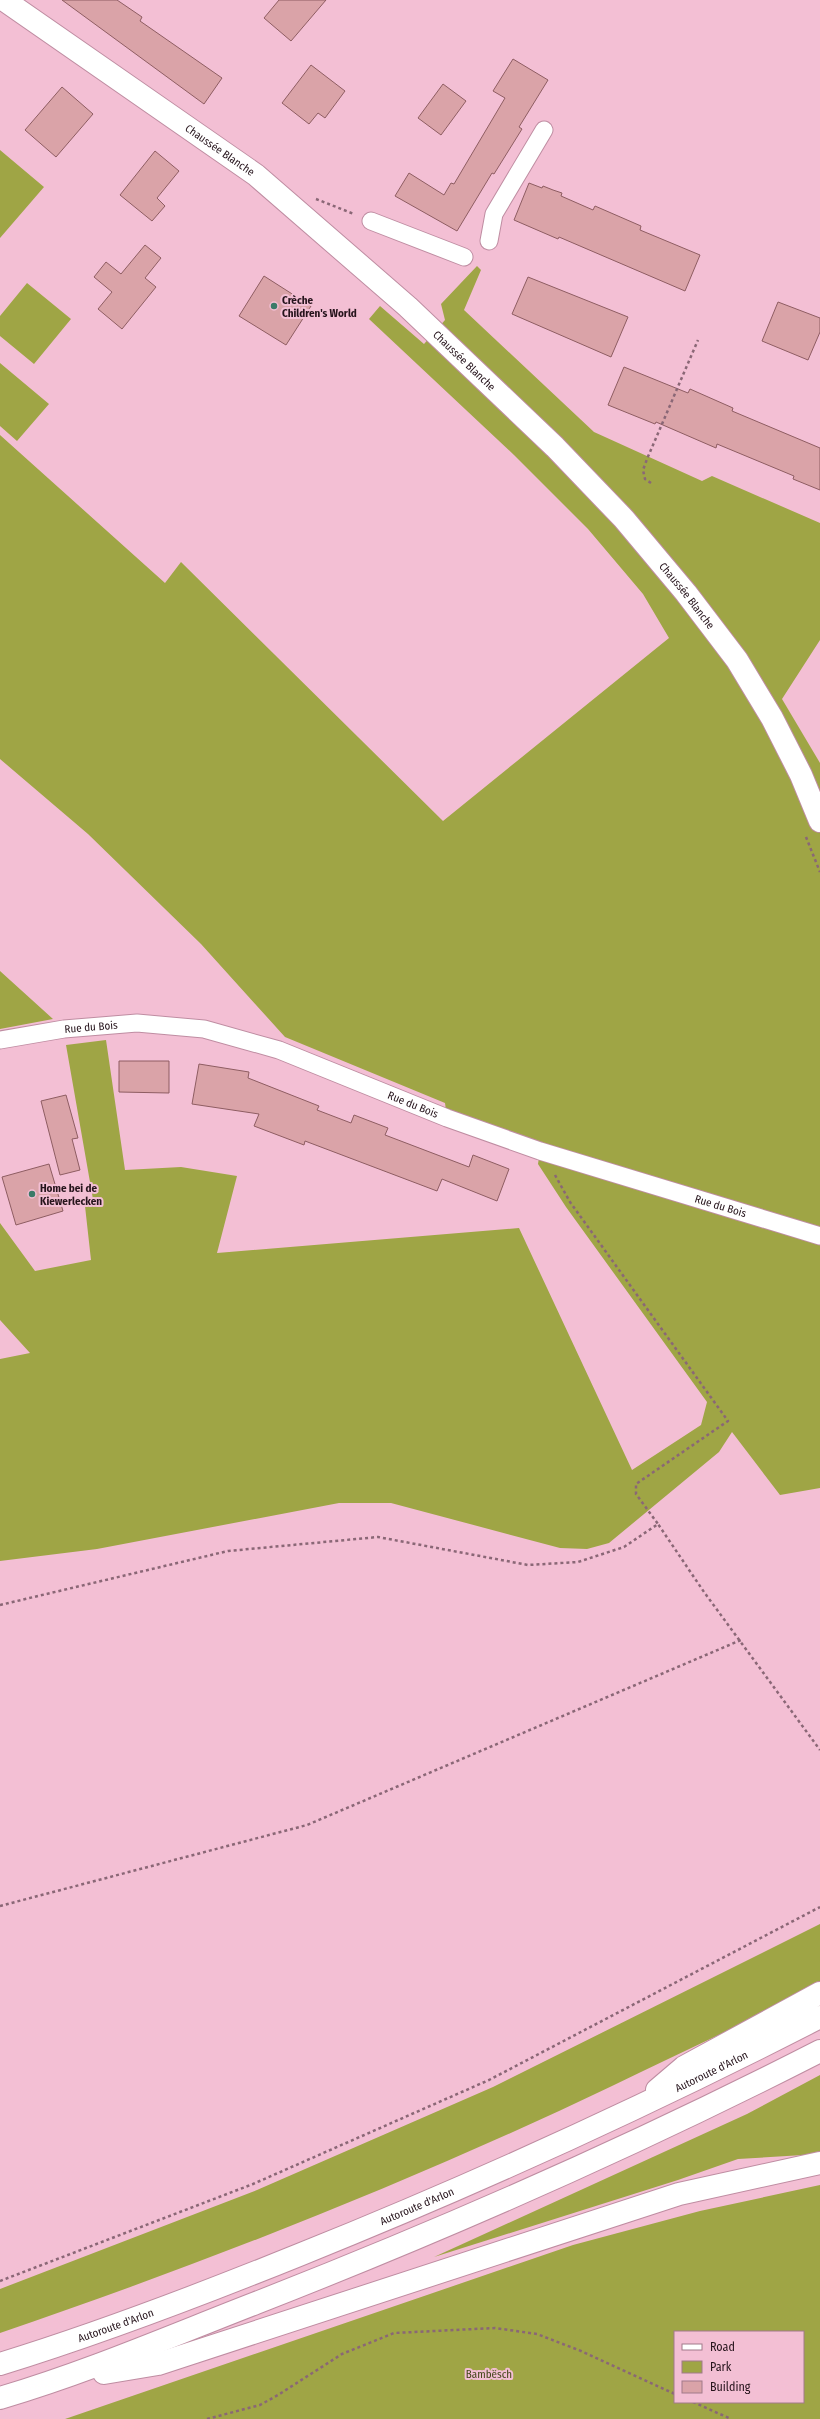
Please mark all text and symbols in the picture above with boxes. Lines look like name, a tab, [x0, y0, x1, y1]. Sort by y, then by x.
street label: Chaussée Blanche	[183, 121, 257, 179]
place label: Crèche Children's World	[282, 294, 357, 320]
marker: Crèche Children's World	[269, 301, 279, 311]
street label: Chaussée Blanche	[430, 328, 498, 393]
street label: Chaussée Blanche	[657, 560, 717, 631]
street label: Rue du Bois	[64, 1018, 118, 1035]
street label: Rue du Bois	[386, 1088, 441, 1120]
place label: Home bei de Kiewerlecken	[40, 1182, 102, 1208]
marker: Home bei de Kiewerlecken	[27, 1189, 37, 1199]
street label: Rue du Bois	[693, 1192, 748, 1220]
street label: Autoroute d'Arlon	[673, 2048, 750, 2094]
street label: Autoroute d'Arlon	[378, 2185, 456, 2228]
street label: Autoroute d'Arlon	[76, 2306, 155, 2345]
legend	[674, 2331, 804, 2403]
text: Road	[710, 2340, 735, 2354]
text: Park	[710, 2360, 732, 2374]
park label: Bambësch	[466, 2368, 512, 2381]
text: Building	[710, 2380, 751, 2394]

